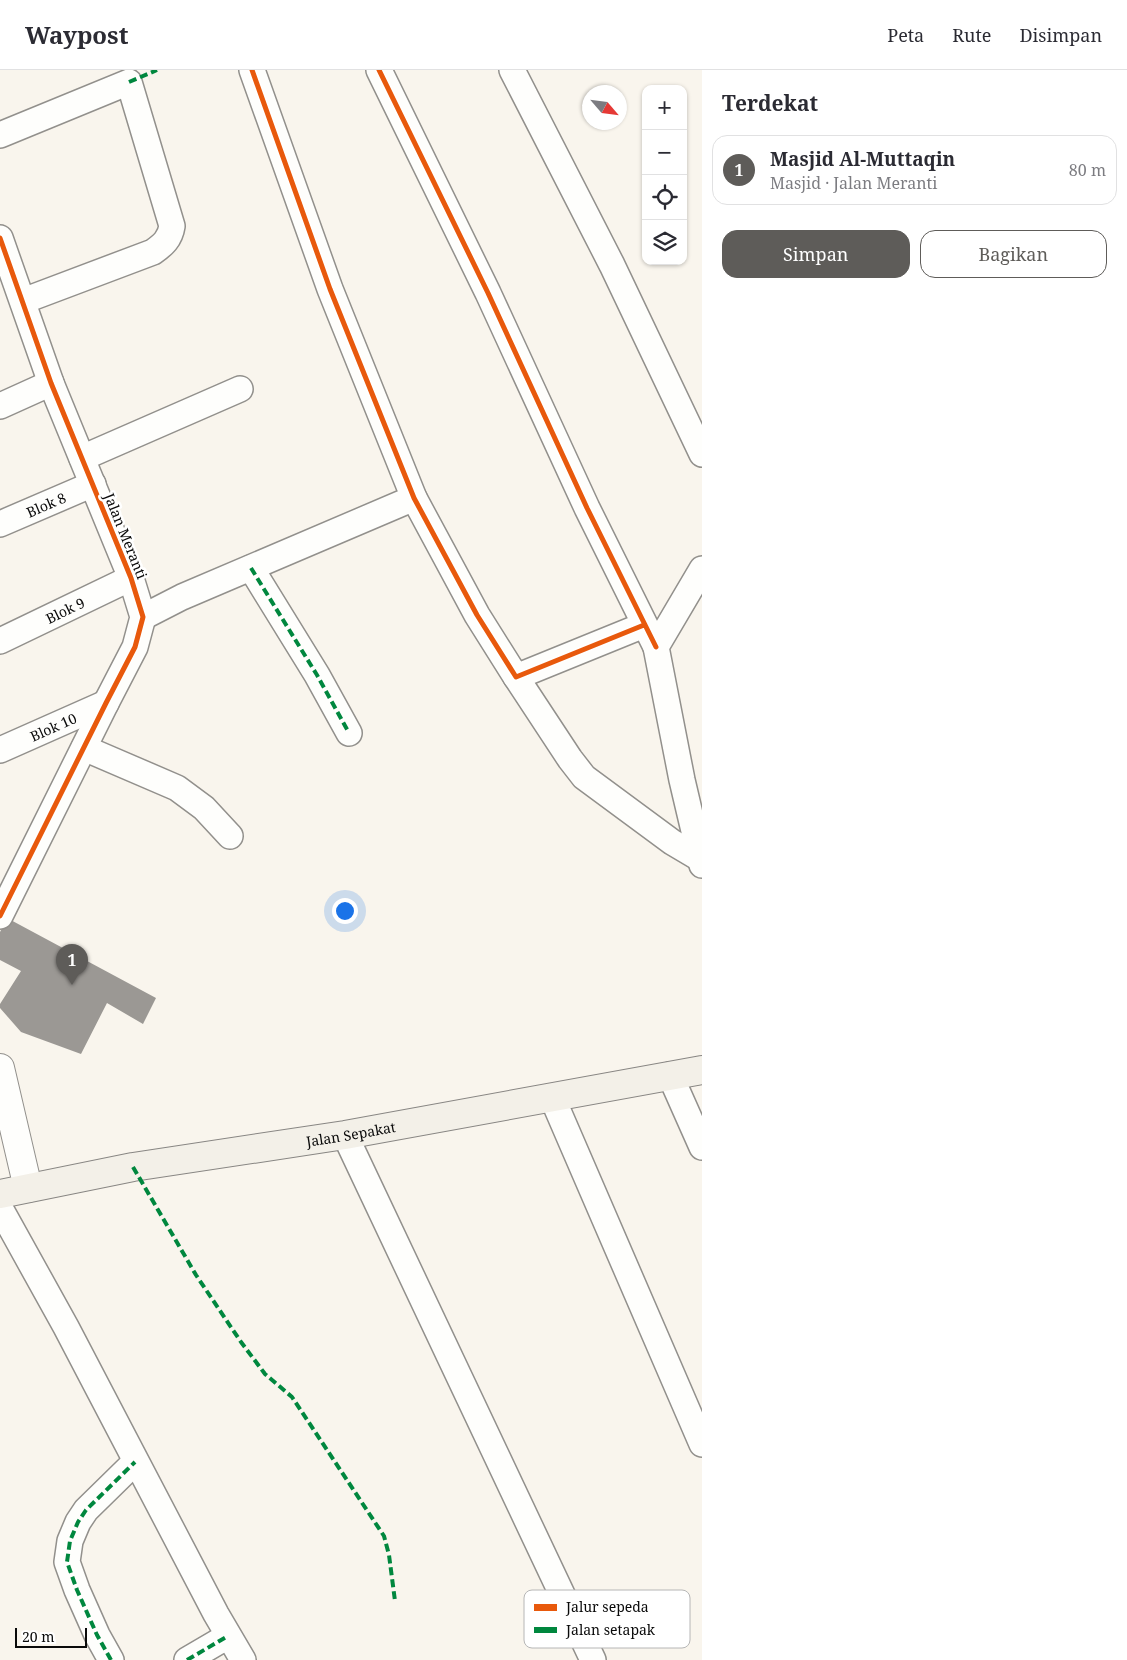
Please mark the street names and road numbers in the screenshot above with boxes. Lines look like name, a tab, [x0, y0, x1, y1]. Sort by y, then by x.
street label: Blok 8	[23, 487, 69, 521]
street label: Jalan Meranti	[100, 489, 152, 582]
street label: Blok 9	[42, 592, 88, 627]
street label: Blok 10	[27, 708, 79, 745]
street label: Jalan Sepakat	[304, 1116, 397, 1150]

